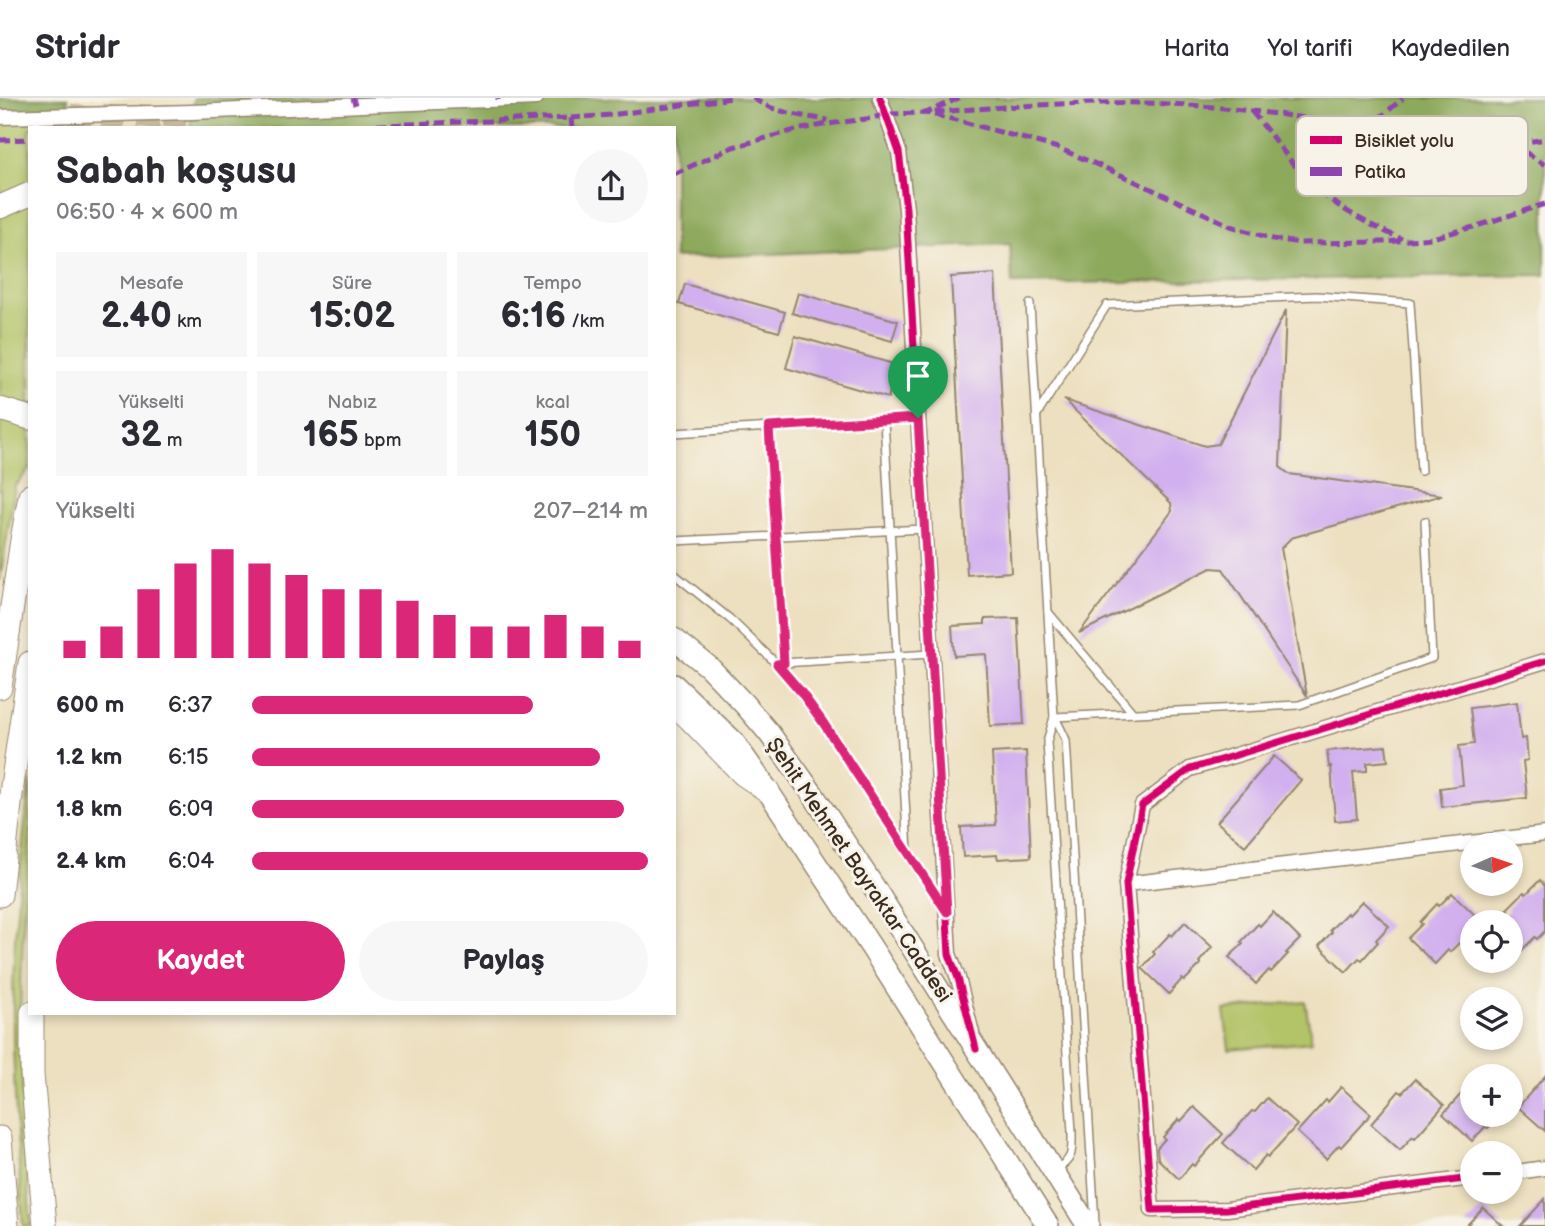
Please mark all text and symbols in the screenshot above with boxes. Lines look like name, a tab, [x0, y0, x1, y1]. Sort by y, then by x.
text: Stridr	[35, 28, 120, 68]
text: Harita	[1164, 34, 1229, 63]
text: Yol tarifi	[1267, 34, 1353, 63]
text: Kaydedilen	[1391, 34, 1510, 63]
legend	[1296, 116, 1528, 196]
text: Bisiklet yolu	[1354, 130, 1454, 153]
text: Sabah koşusu	[56, 149, 297, 194]
button: share	[574, 149, 648, 223]
text: Patika	[1354, 161, 1406, 184]
text: 06:50 · 4 × 600 m	[56, 198, 238, 226]
text: Mesafe	[119, 272, 183, 295]
text: Süre	[332, 272, 372, 295]
text: Tempo	[524, 272, 582, 295]
text: 2.40	[101, 295, 172, 338]
text: 15:02	[309, 295, 395, 338]
text: 6:16	[501, 295, 566, 338]
text: km	[172, 310, 202, 333]
text: /km	[566, 310, 605, 333]
pin	[888, 346, 948, 418]
icon: arrive	[899, 357, 937, 395]
text: Yükselti	[119, 391, 184, 414]
text: Nabız	[327, 391, 377, 414]
text: kcal	[536, 391, 570, 414]
text: 32	[120, 414, 162, 457]
text: 165	[303, 414, 359, 457]
text: 150	[524, 414, 581, 457]
text: m	[162, 429, 182, 452]
text: bpm	[359, 429, 401, 452]
text: Yükselti	[56, 497, 135, 525]
text: 207–214 m	[533, 497, 648, 525]
text: 600 m	[56, 691, 124, 719]
text: 6:37	[168, 691, 212, 719]
street label: Şehit Mehmet Bayraktar Caddesi	[761, 733, 957, 1007]
text: 1.2 km	[56, 743, 122, 771]
text: 6:15	[168, 743, 209, 771]
text: 1.8 km	[56, 795, 122, 823]
text: 6:09	[168, 795, 214, 823]
north arrow	[1460, 833, 1522, 896]
map controls	[1460, 833, 1523, 1204]
text: 2.4 km	[56, 847, 126, 875]
text: 6:04	[168, 847, 214, 875]
button: locate	[1460, 910, 1523, 973]
button: Kaydet	[56, 921, 345, 1001]
button: Paylaş	[359, 921, 648, 1001]
button: layers	[1460, 987, 1523, 1050]
button: +	[1460, 1064, 1523, 1127]
button: −	[1460, 1141, 1523, 1204]

